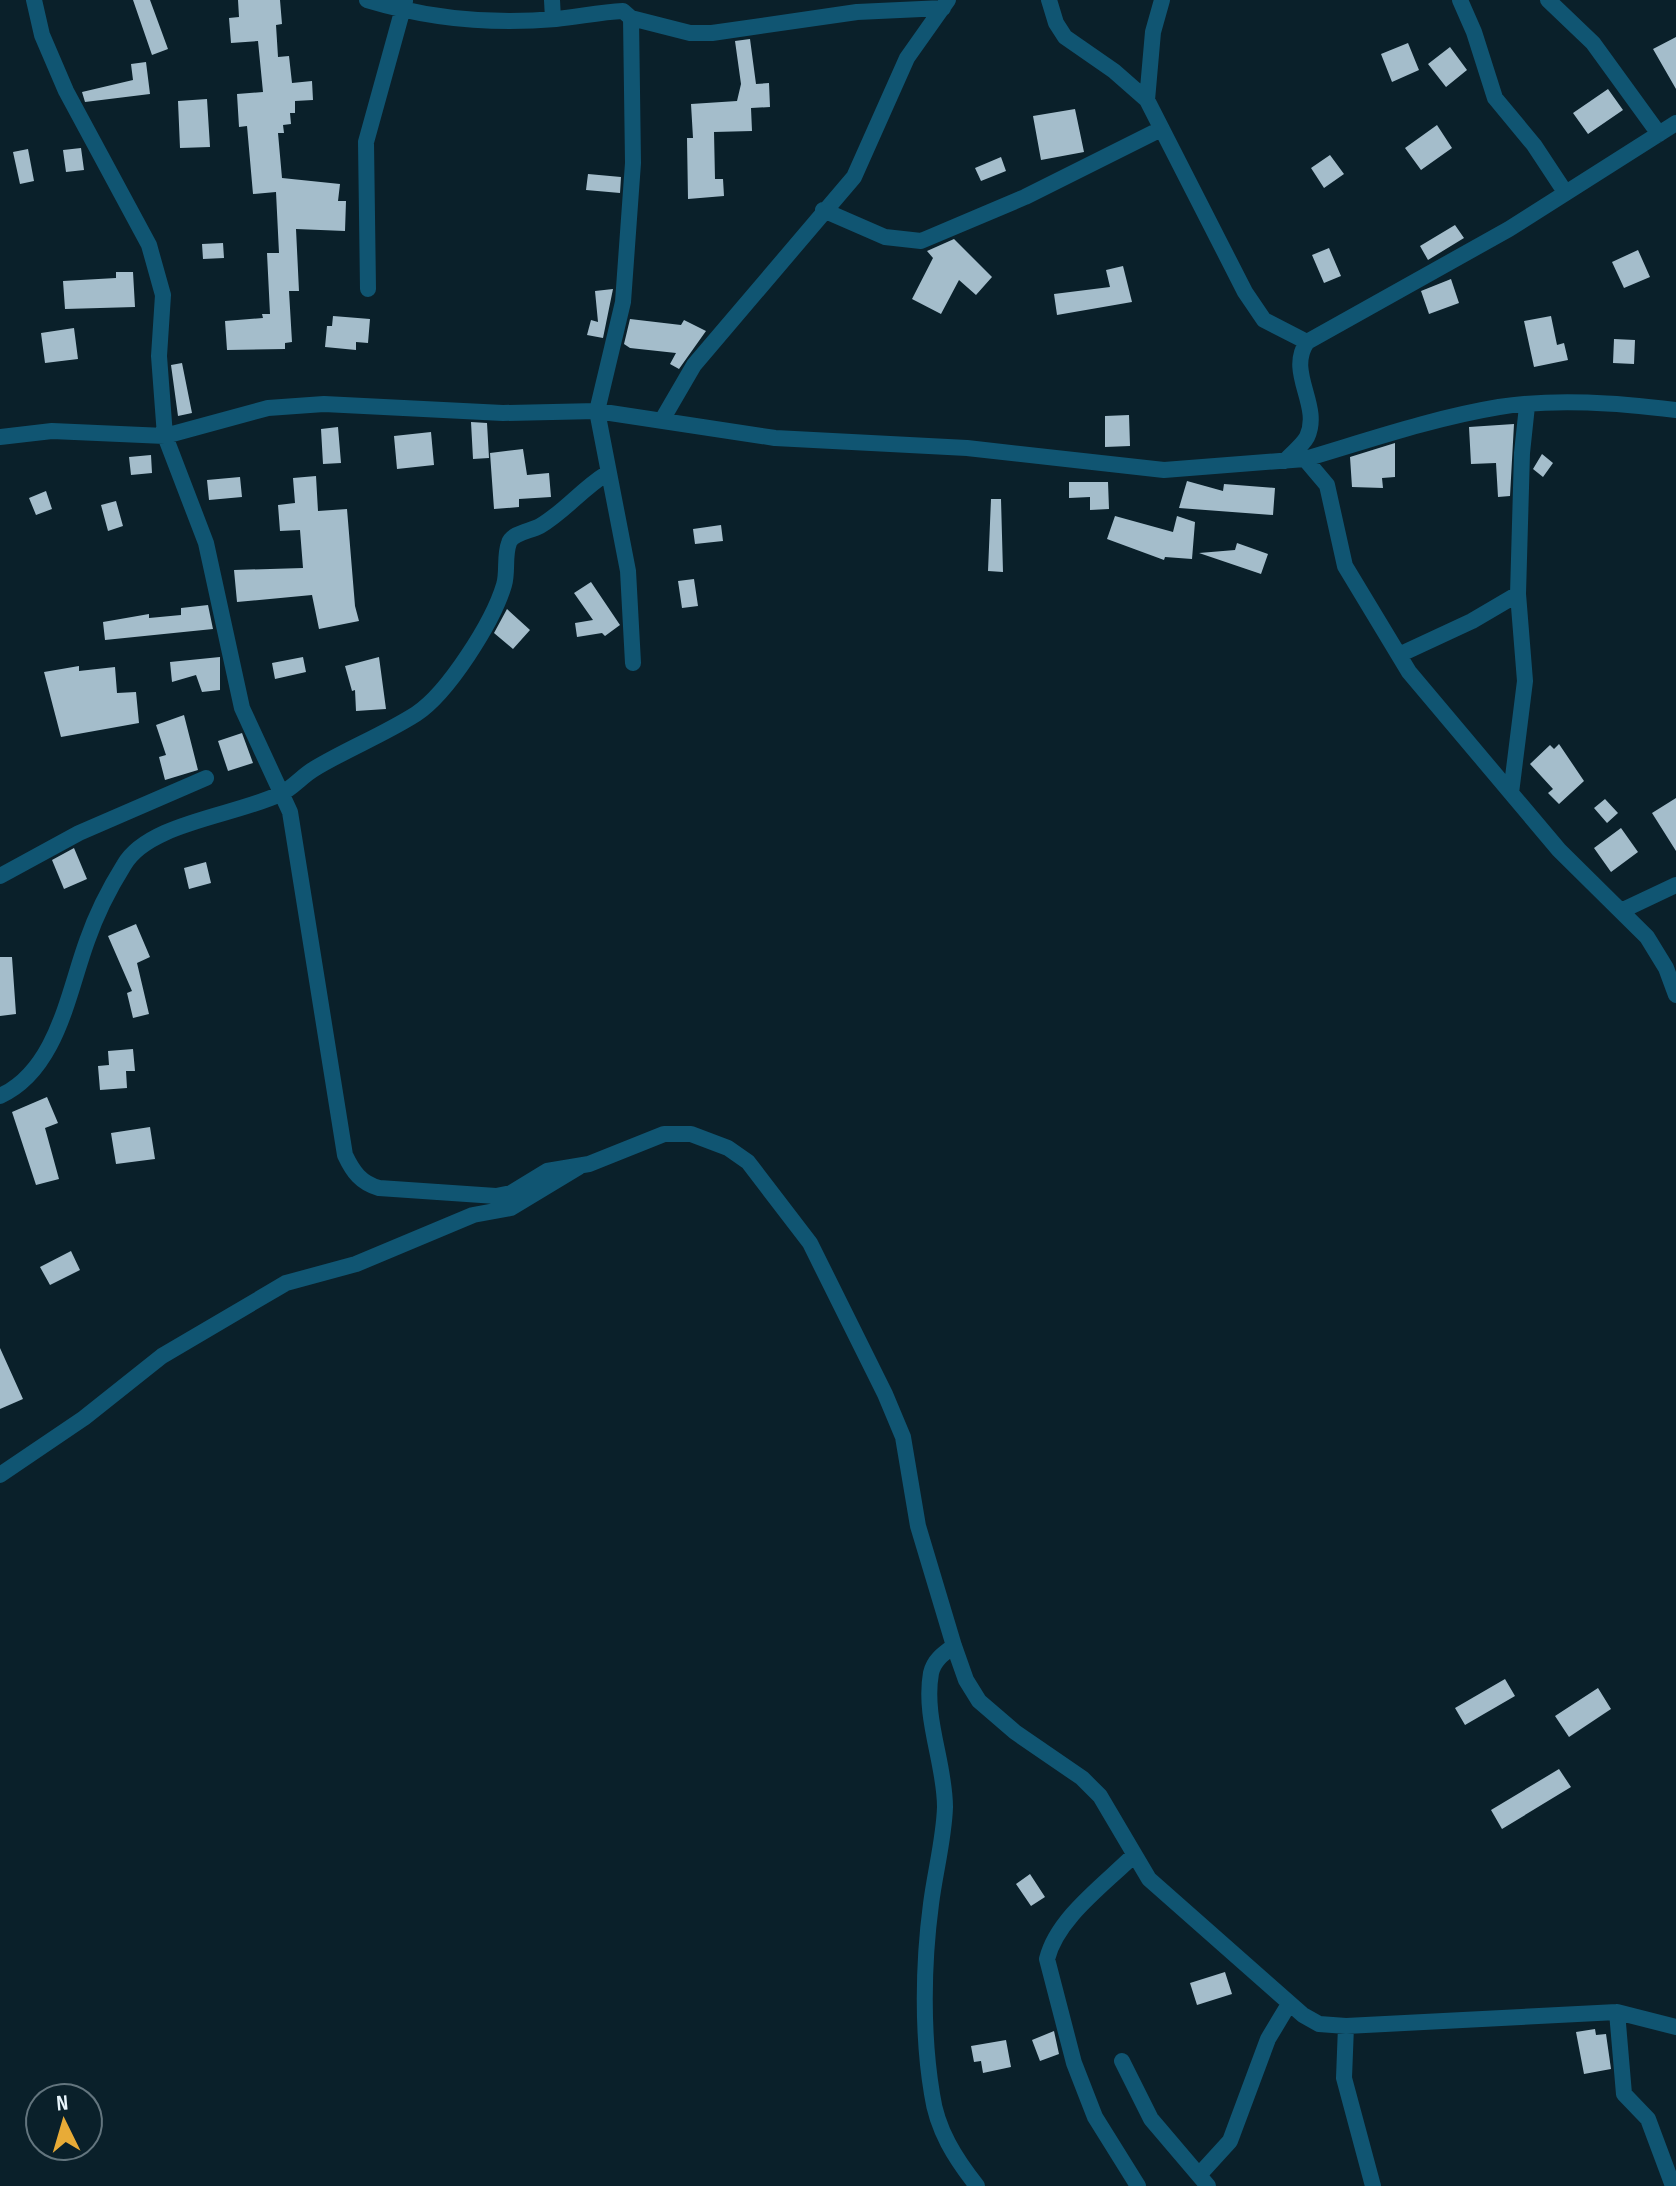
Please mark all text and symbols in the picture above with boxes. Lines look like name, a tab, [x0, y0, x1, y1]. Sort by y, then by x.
north arrow	[24, 2082, 104, 2162]
text: N	[55, 2090, 69, 2118]

